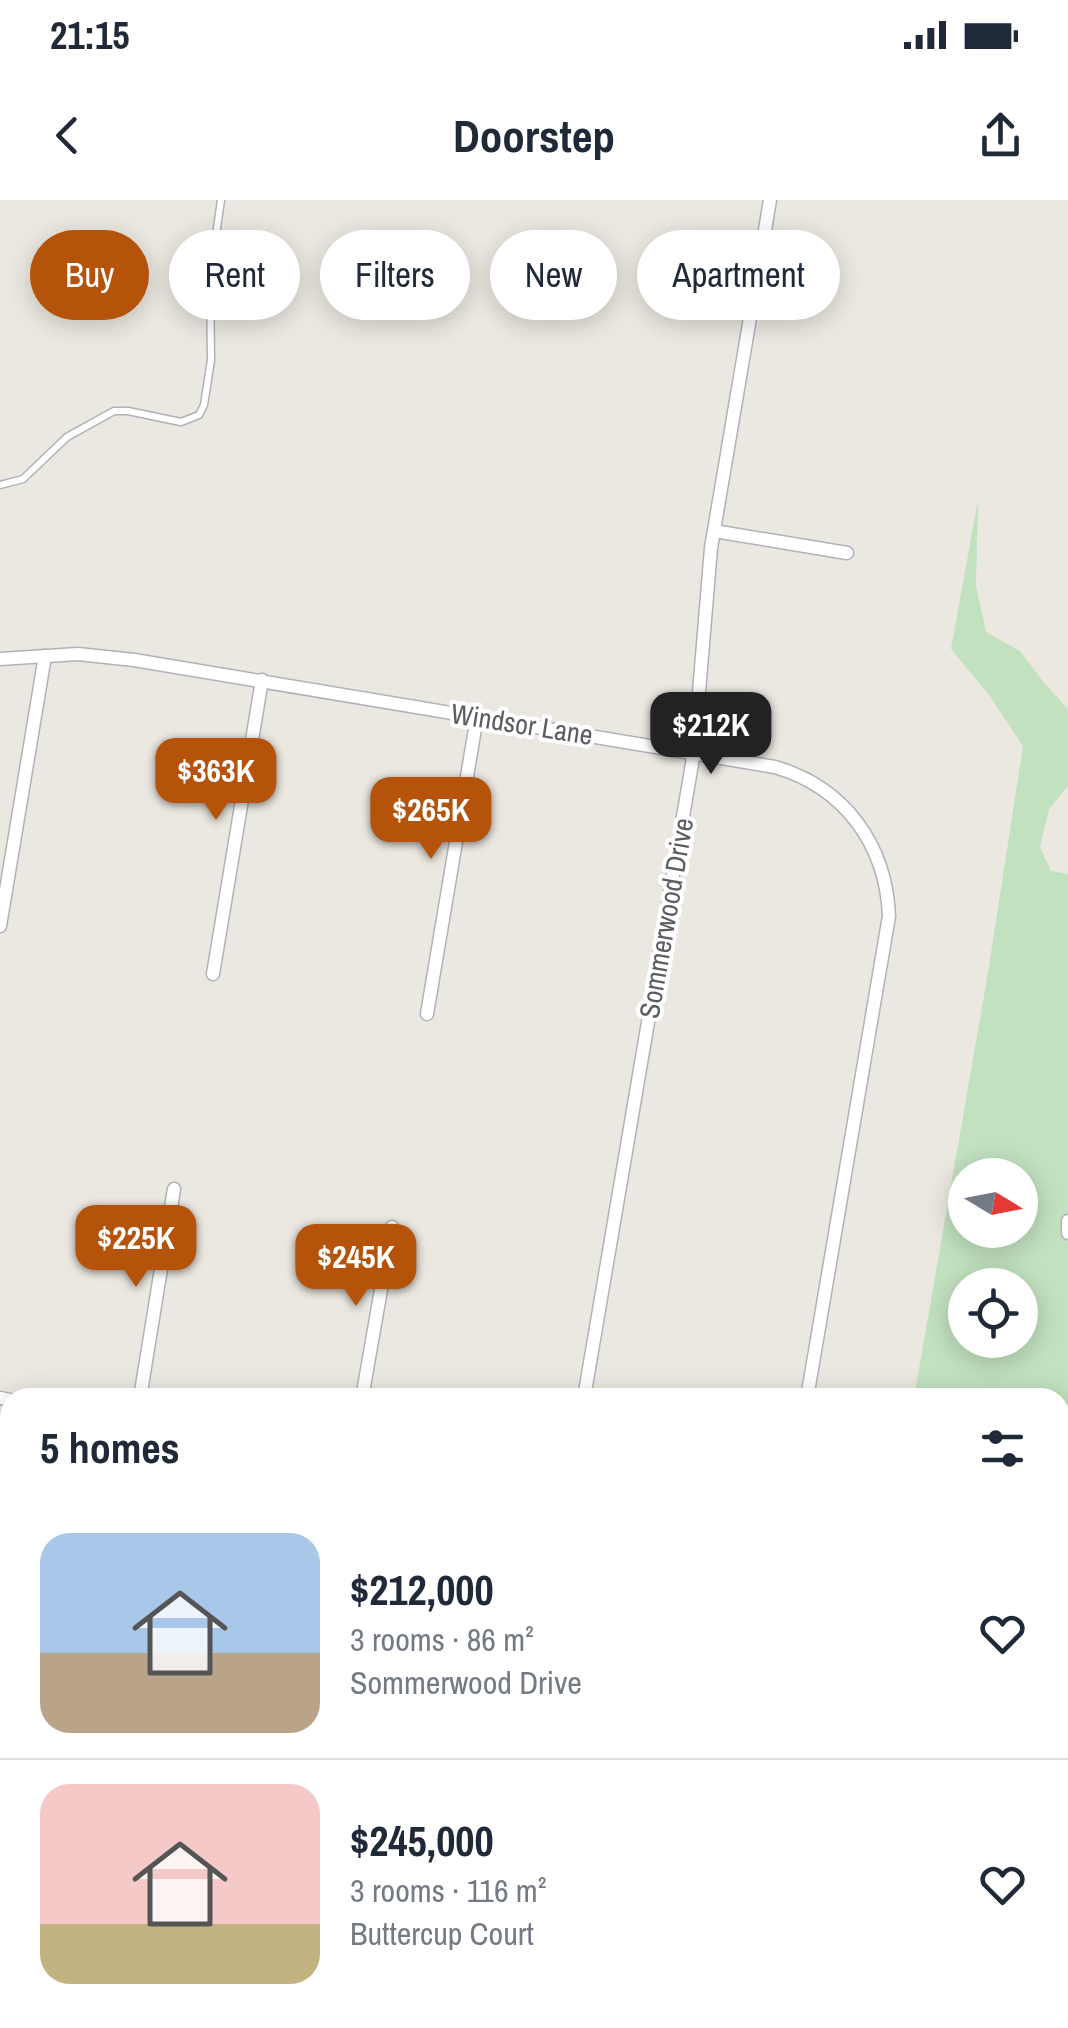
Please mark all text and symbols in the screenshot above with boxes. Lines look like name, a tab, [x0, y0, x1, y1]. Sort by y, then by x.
text: 21:15	[50, 10, 130, 61]
text: Doorstep	[453, 105, 615, 166]
icon: back	[40, 108, 95, 163]
icon: share	[973, 108, 1028, 163]
chip: Buy	[30, 230, 149, 320]
chip: Rent	[169, 230, 300, 320]
chip: Filters	[320, 230, 470, 320]
chip: New	[490, 230, 617, 320]
chip: Apartment	[637, 230, 840, 320]
pin: $212K	[641, 692, 781, 777]
street label: Windsor Lane	[448, 694, 596, 754]
text: $212K	[672, 703, 750, 746]
pin: $363K	[146, 738, 286, 823]
text: $363K	[177, 749, 255, 792]
pin: $265K	[361, 777, 501, 862]
text: $265K	[392, 788, 470, 831]
street label: Sommerwood Drive	[630, 815, 702, 1021]
north arrow	[948, 1158, 1038, 1248]
map controls	[948, 1158, 1038, 1358]
pin: $225K	[66, 1205, 206, 1290]
text: $225K	[97, 1216, 175, 1259]
pin: $245K	[286, 1224, 426, 1309]
text: $245K	[317, 1235, 395, 1278]
button: locate	[948, 1268, 1038, 1358]
text: 5 homes	[40, 1420, 180, 1476]
icon: filters	[975, 1421, 1030, 1476]
text: $212,000	[350, 1562, 494, 1618]
icon: home	[120, 1573, 240, 1693]
icon: heart	[975, 1606, 1030, 1661]
text: 3 rooms · 86 m²	[350, 1618, 534, 1661]
text: Sommerwood Drive	[350, 1661, 582, 1704]
text: $245,000	[350, 1813, 494, 1869]
icon: home	[120, 1824, 240, 1944]
icon: heart	[975, 1857, 1030, 1912]
text: 3 rooms · 116 m²	[350, 1869, 546, 1912]
text: Buttercup Court	[350, 1912, 534, 1955]

